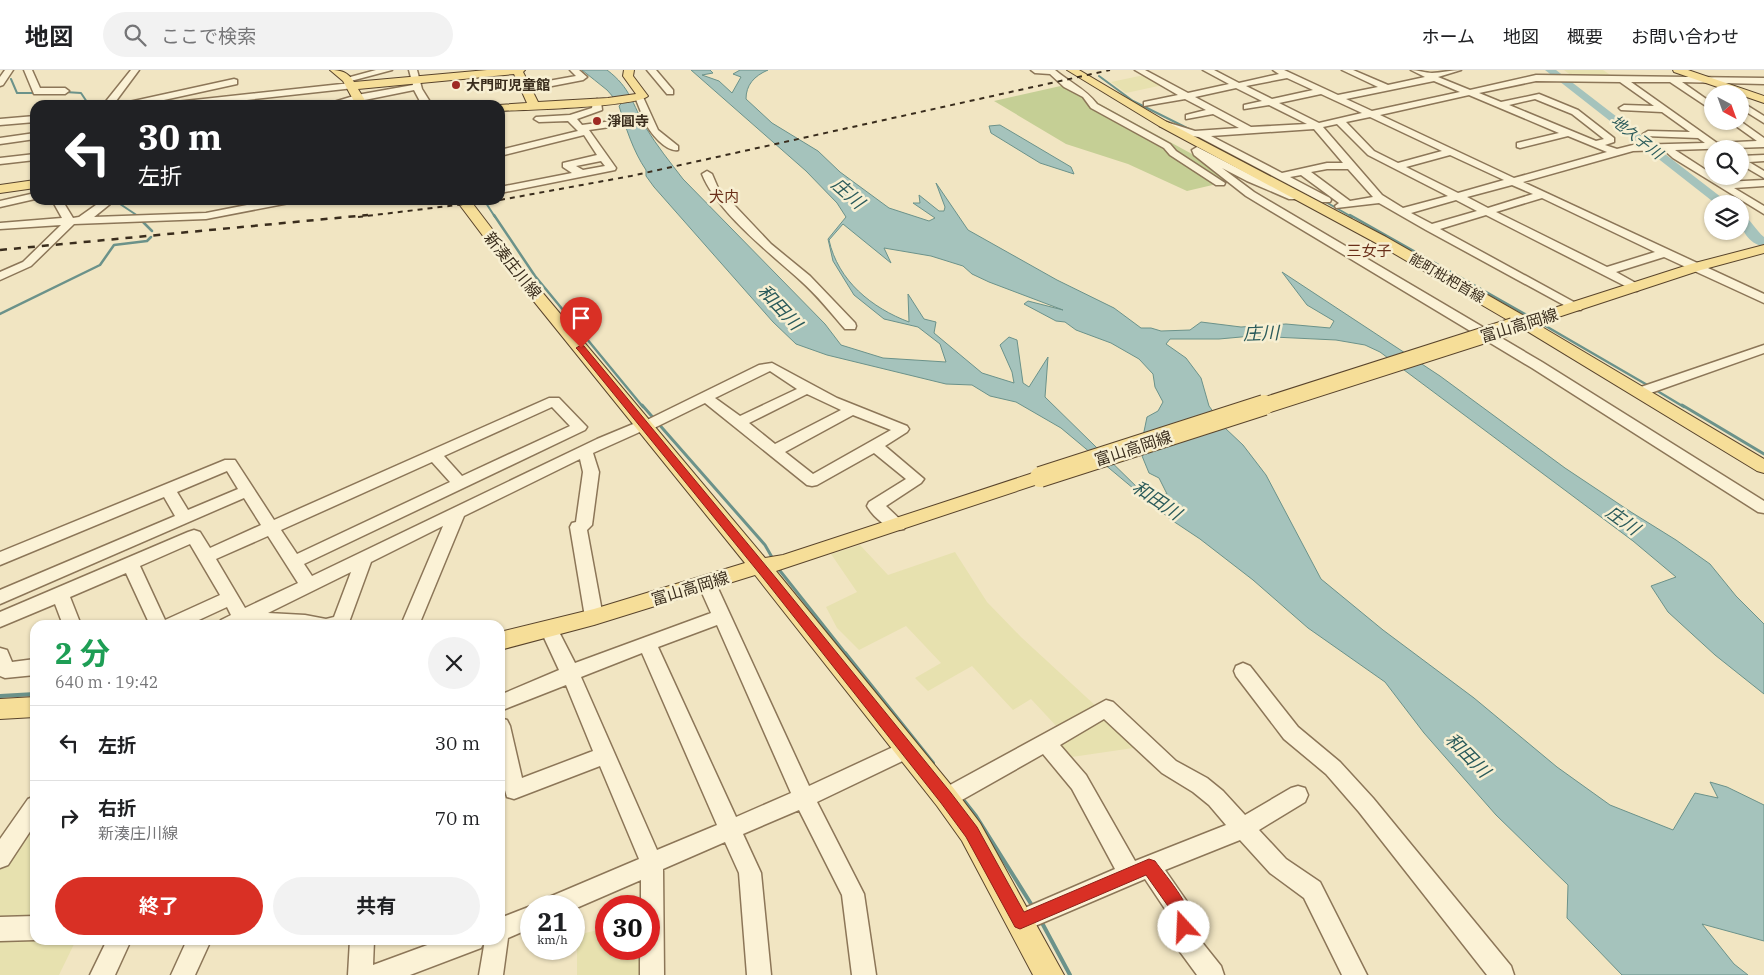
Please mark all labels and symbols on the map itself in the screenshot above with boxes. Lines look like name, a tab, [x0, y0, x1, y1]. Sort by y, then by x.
place label: 大門町児童館	[466, 76, 550, 94]
marker: 大門町児童館	[450, 79, 462, 91]
north arrow	[1704, 85, 1749, 130]
water label: 地久子川	[1608, 111, 1668, 164]
place label: 淨圓寺	[607, 112, 649, 130]
marker: 淨圓寺	[591, 115, 603, 127]
water label: 庄川	[827, 173, 871, 215]
district label: 犬内	[709, 187, 739, 206]
street label: 新湊庄川線	[480, 228, 546, 302]
district label: 三女子	[1346, 241, 1392, 260]
street label: 能町枇杷首線	[1406, 249, 1488, 307]
water label: 和田川	[753, 279, 808, 336]
pin	[560, 297, 602, 348]
street label: 富山高岡線	[1478, 304, 1560, 346]
water label: 庄川	[1243, 321, 1281, 345]
street label: 富山高岡線	[1092, 426, 1174, 470]
water label: 和田川	[1128, 475, 1187, 526]
water label: 庄川	[1602, 500, 1646, 541]
street label: 富山高岡線	[649, 567, 731, 609]
water label: 和田川	[1441, 728, 1497, 784]
speed limit sign: 30	[595, 895, 660, 960]
position arrow	[1157, 900, 1209, 952]

